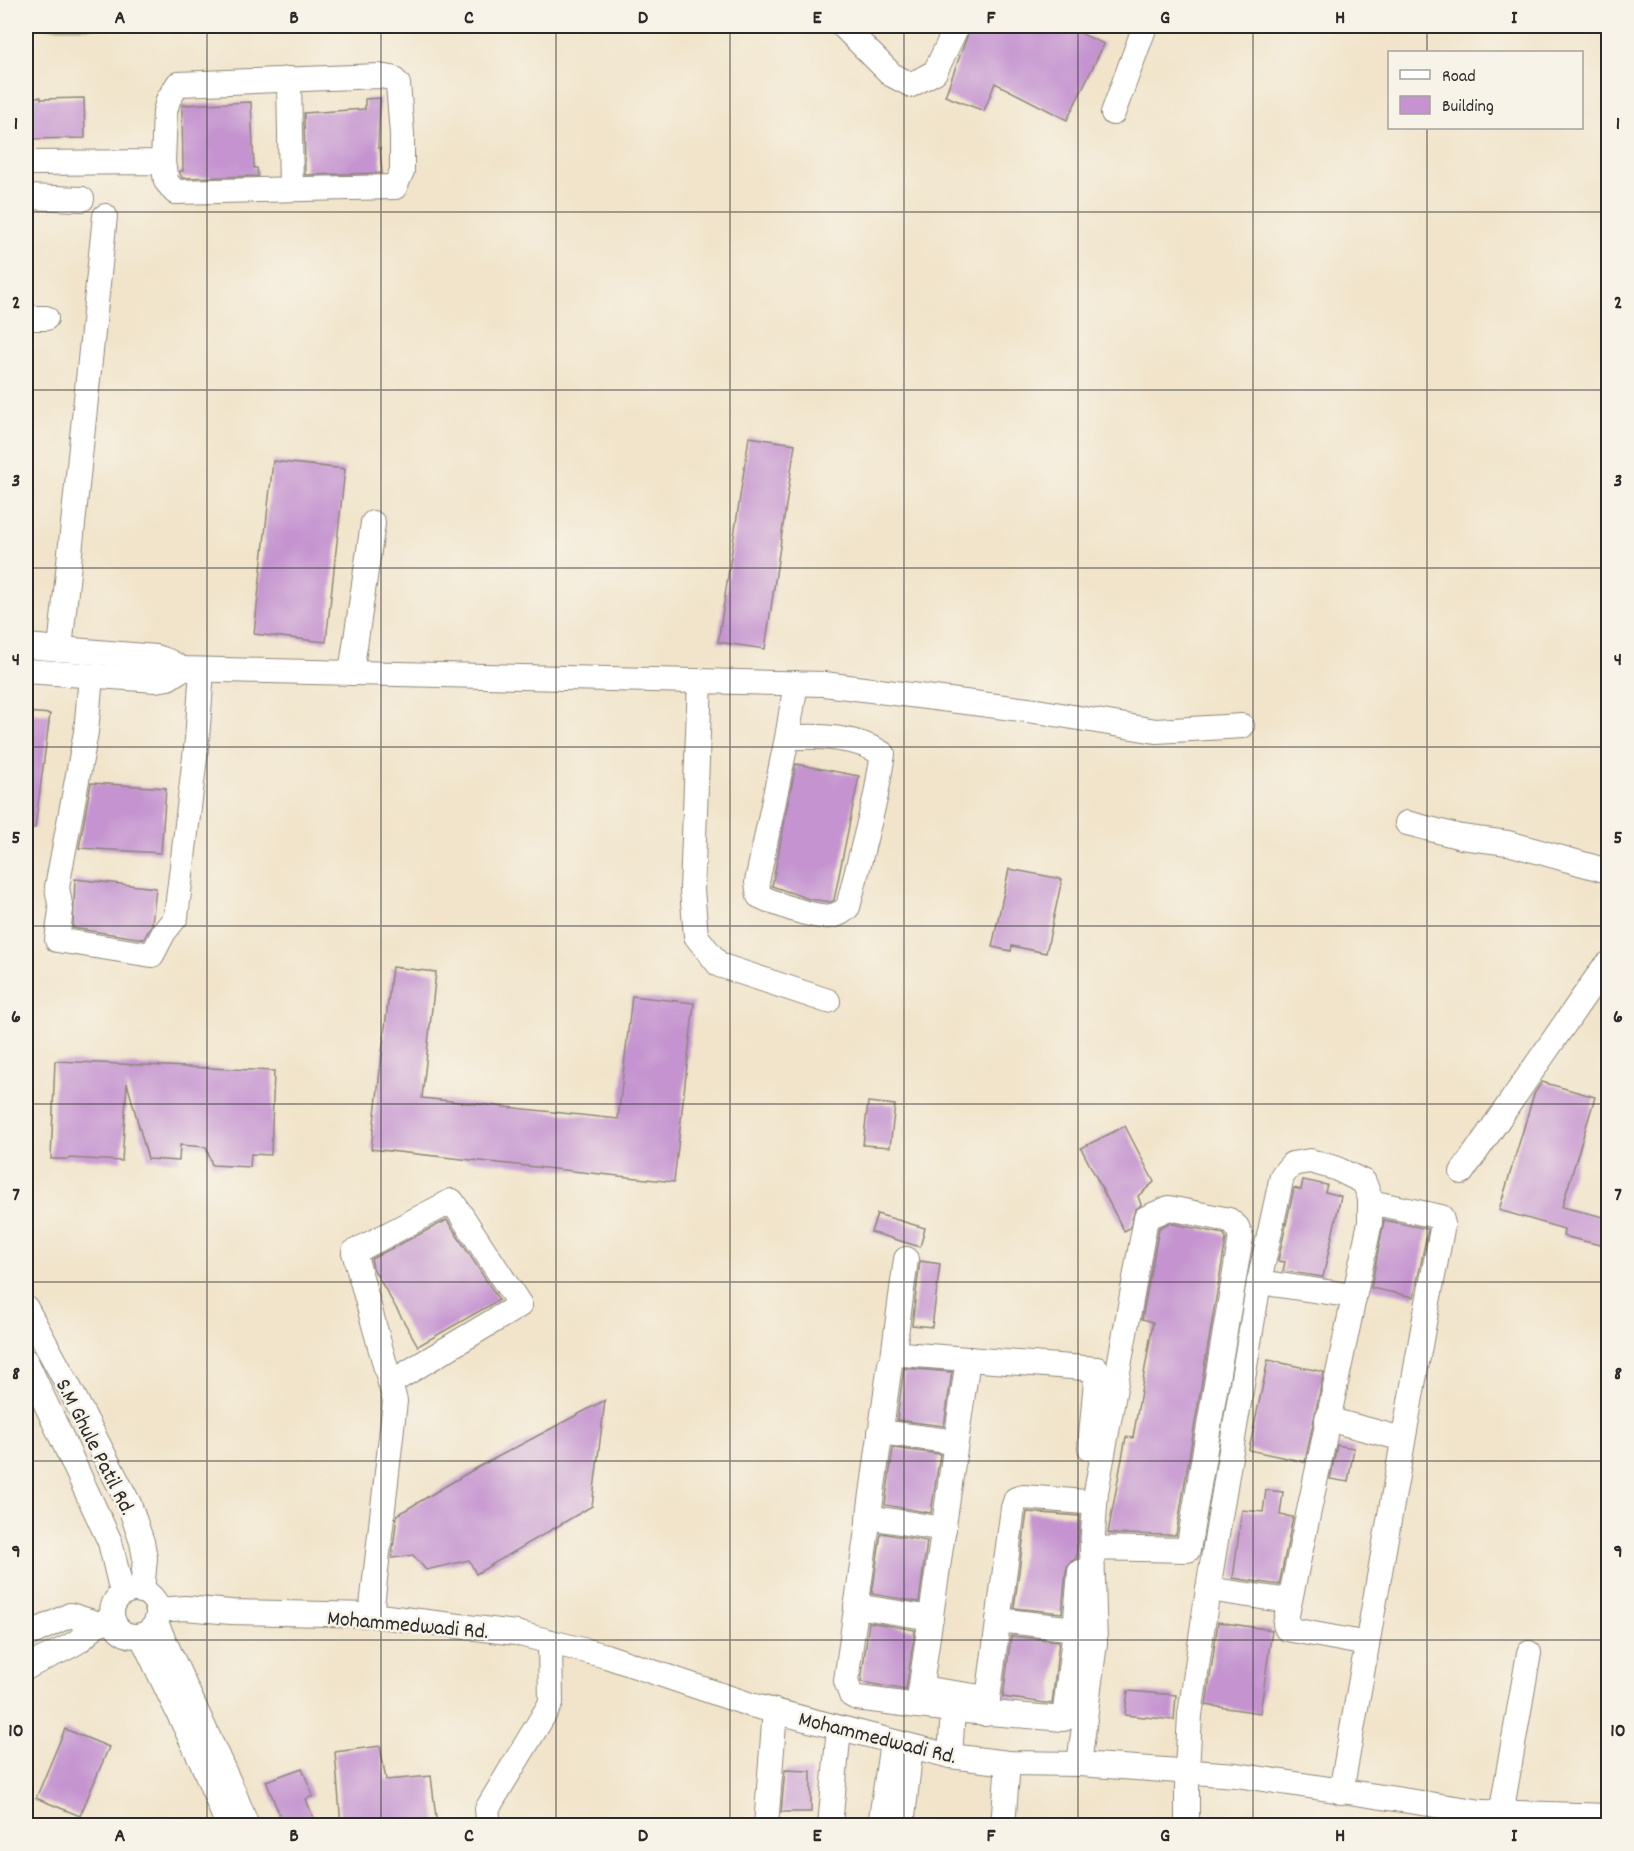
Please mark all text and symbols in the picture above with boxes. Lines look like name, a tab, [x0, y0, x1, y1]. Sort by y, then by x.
text: A	[115, 5, 126, 33]
text: B	[289, 5, 299, 33]
text: C	[464, 5, 474, 33]
text: D	[638, 5, 649, 33]
text: E	[812, 5, 822, 33]
text: F	[987, 5, 997, 33]
text: G	[1160, 5, 1170, 33]
text: H	[1335, 5, 1345, 33]
text: I	[1511, 5, 1518, 33]
legend	[1388, 51, 1583, 129]
text: Road	[1442, 65, 1476, 90]
text: Building	[1442, 95, 1494, 120]
text: 1	[14, 111, 18, 139]
text: 1	[1616, 111, 1620, 139]
text: 2	[12, 290, 20, 318]
text: 2	[1614, 290, 1622, 318]
text: 3	[12, 468, 20, 496]
text: 3	[1614, 468, 1622, 496]
text: 4	[12, 647, 20, 675]
text: 4	[1614, 647, 1622, 675]
text: 5	[11, 825, 21, 853]
text: 5	[1613, 825, 1623, 853]
text: 6	[11, 1004, 21, 1032]
text: 6	[1613, 1004, 1623, 1032]
text: 7	[12, 1182, 20, 1210]
text: 7	[1614, 1182, 1622, 1210]
text: 8	[12, 1361, 20, 1389]
text: 8	[1614, 1361, 1622, 1389]
street label: S.M Ghule Patil Rd.	[46, 1374, 142, 1521]
text: 9	[11, 1539, 21, 1567]
text: 9	[1613, 1539, 1623, 1567]
street label: Mohammedwadi Rd.	[326, 1604, 490, 1649]
street label: Mohammedwadi Rd.	[795, 1705, 959, 1774]
text: 10	[8, 1718, 24, 1746]
text: 10	[1610, 1718, 1626, 1746]
text: A	[115, 1823, 126, 1851]
text: B	[289, 1823, 299, 1851]
text: C	[464, 1823, 474, 1851]
text: D	[638, 1823, 649, 1851]
text: E	[812, 1823, 822, 1851]
text: F	[987, 1823, 997, 1851]
text: G	[1160, 1823, 1170, 1851]
text: H	[1335, 1823, 1345, 1851]
text: I	[1511, 1823, 1518, 1851]

